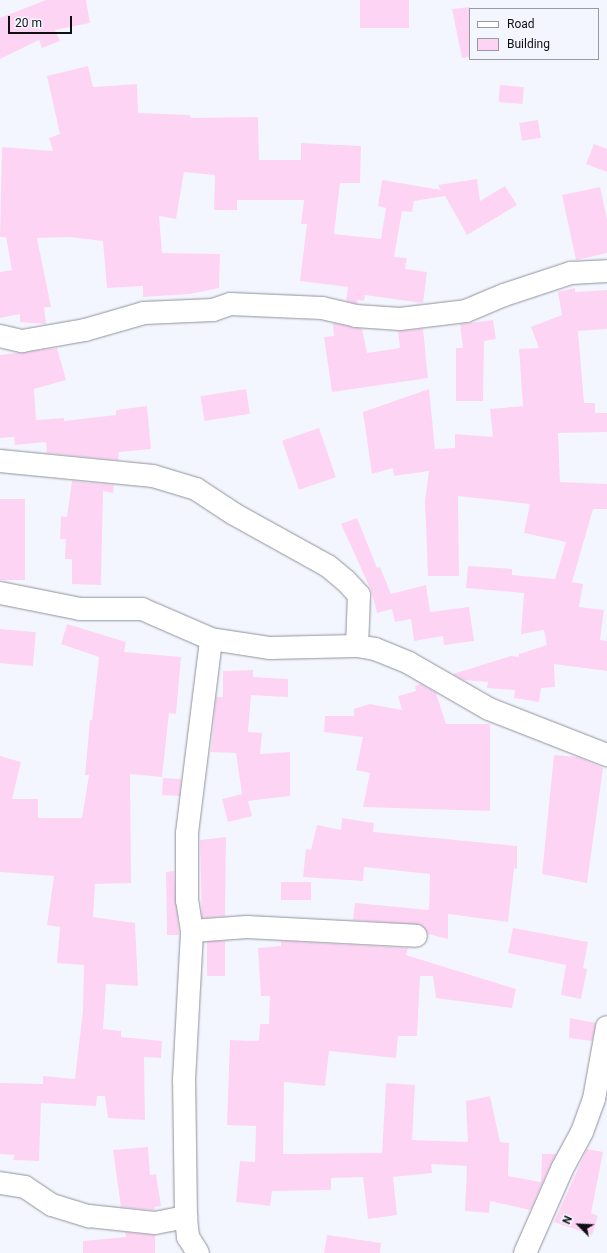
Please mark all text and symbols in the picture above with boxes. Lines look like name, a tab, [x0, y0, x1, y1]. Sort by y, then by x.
scale bar	[10, 8, 74, 34]
legend	[469, 8, 599, 60]
text: 20 m	[15, 16, 42, 30]
text: Road	[507, 17, 535, 31]
text: Building	[507, 37, 550, 51]
north arrow	[559, 1205, 599, 1245]
text: N	[560, 1214, 575, 1226]

